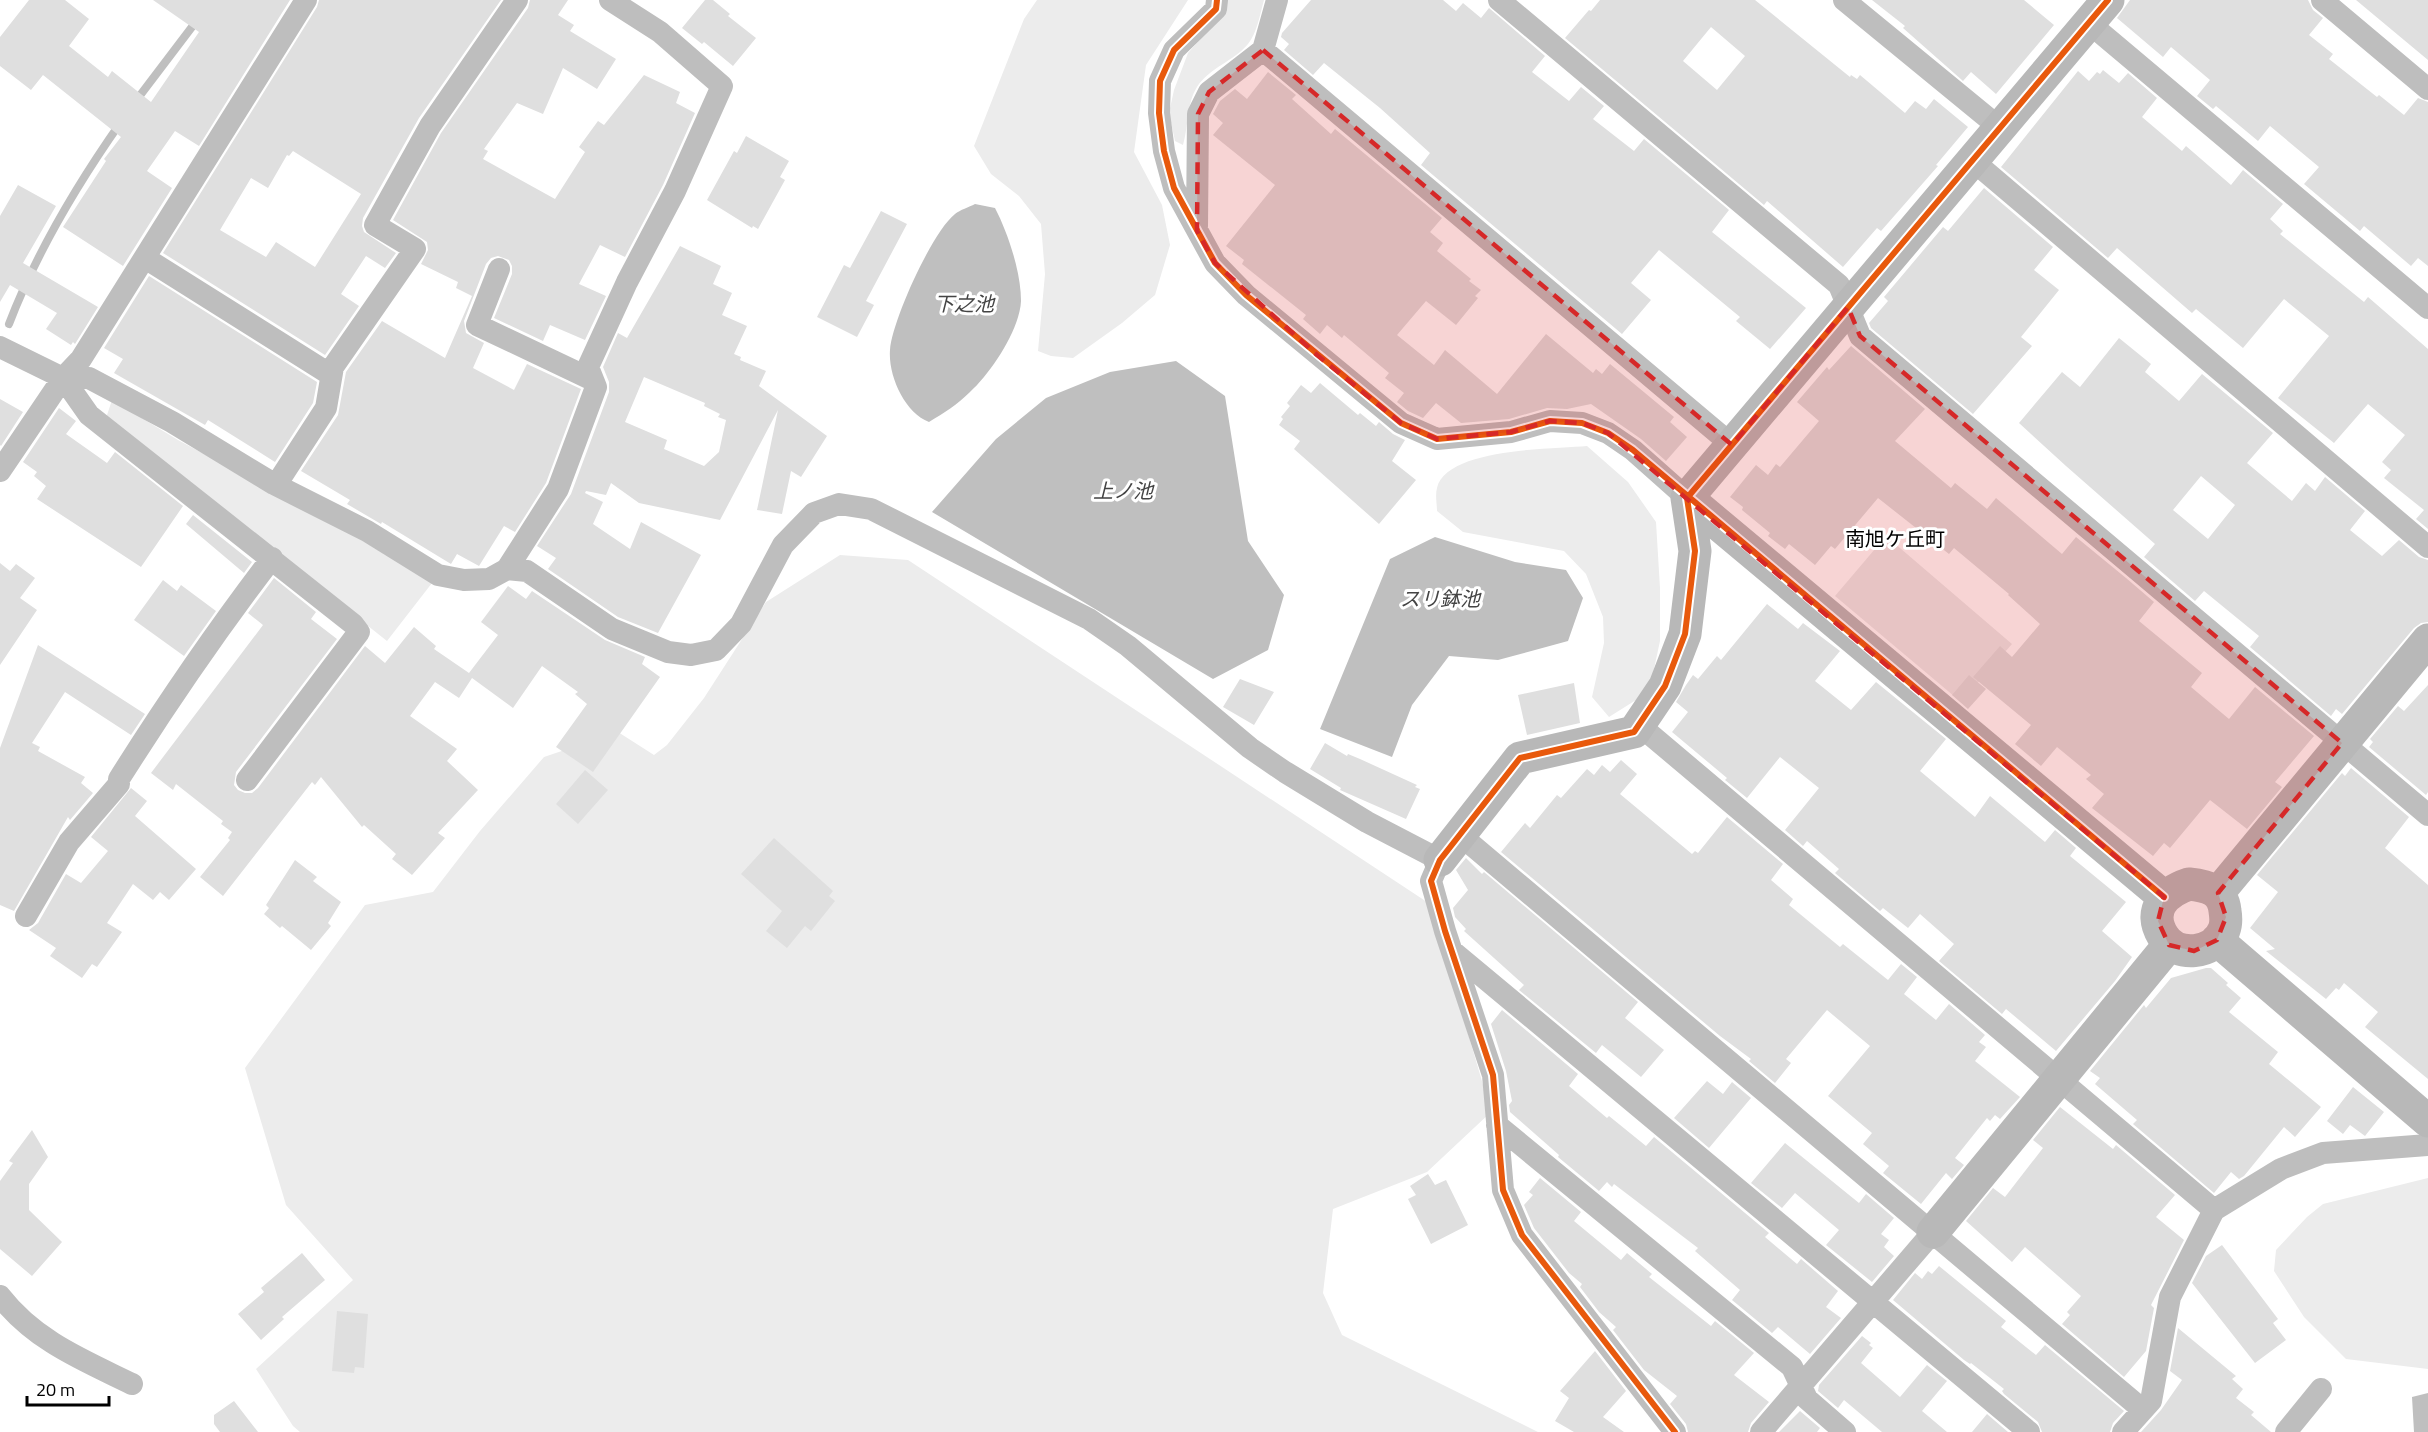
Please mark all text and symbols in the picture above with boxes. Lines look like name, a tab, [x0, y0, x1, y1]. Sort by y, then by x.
water label: 下之池	[934, 288, 996, 319]
water label: 上ノ池	[1093, 475, 1155, 506]
district label: 南旭ケ丘町	[1845, 523, 1945, 554]
water label: スリ鉢池	[1400, 583, 1482, 614]
scale bar	[27, 1369, 110, 1407]
text: 20 m	[36, 1376, 75, 1403]

